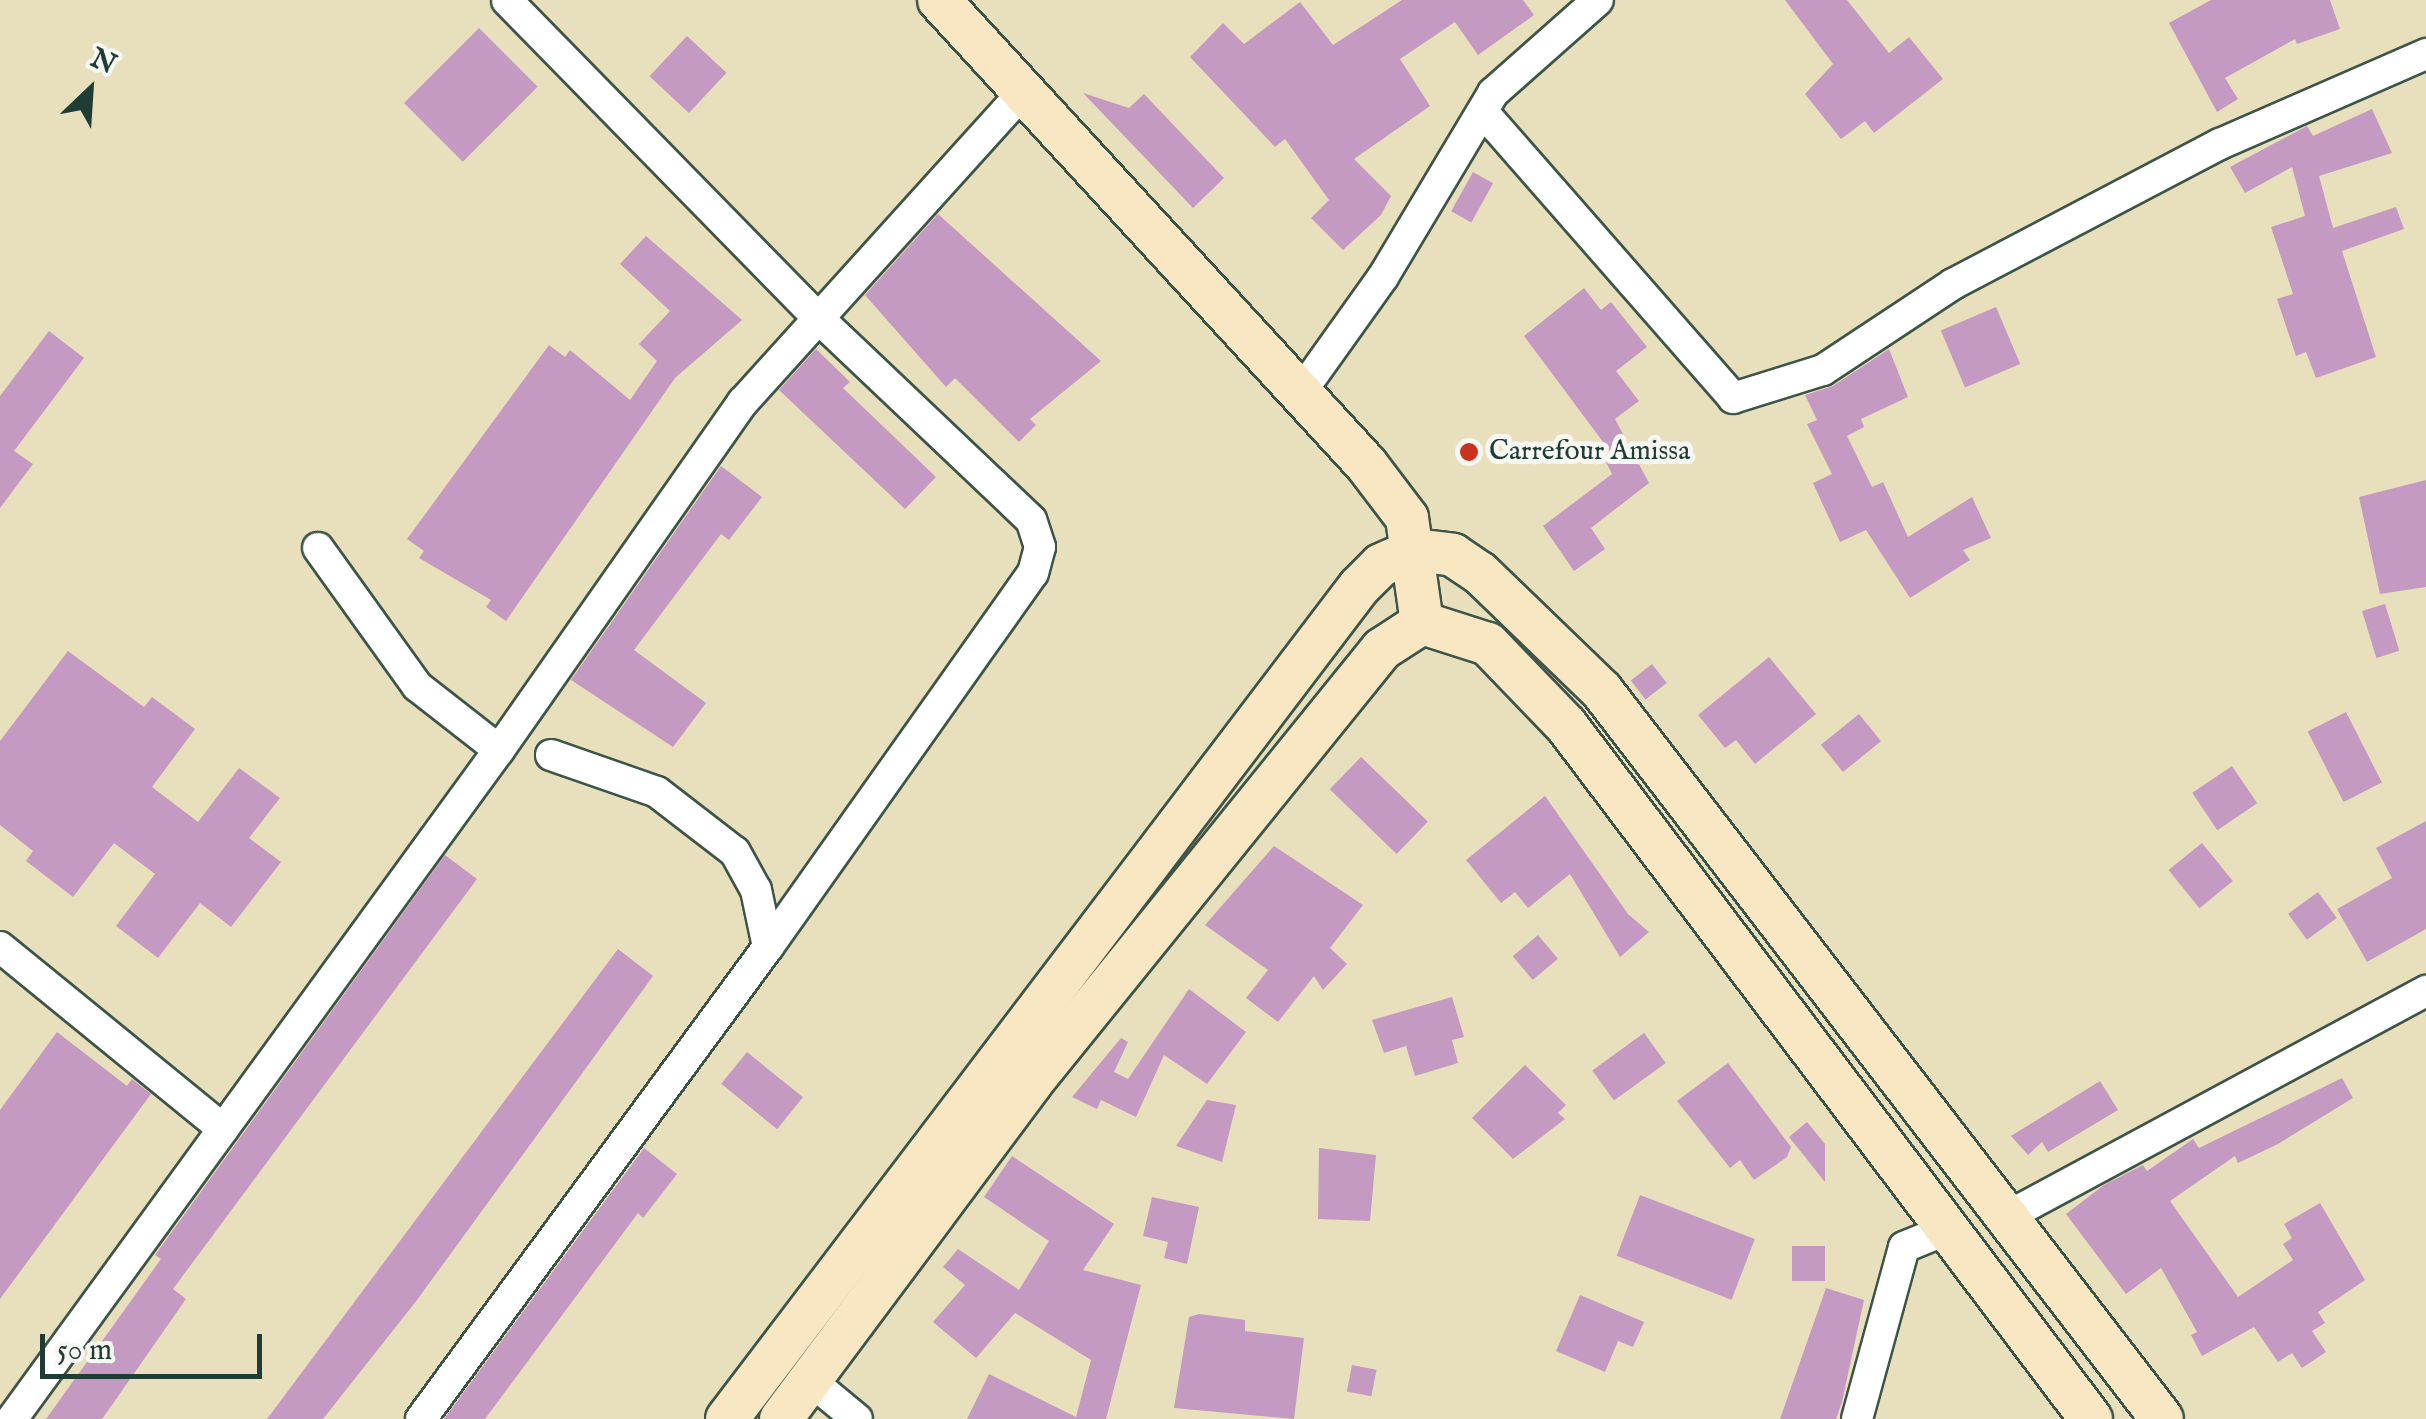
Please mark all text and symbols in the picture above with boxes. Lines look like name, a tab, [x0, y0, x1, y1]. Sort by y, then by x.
north arrow	[40, 40, 140, 140]
text: N	[85, 41, 121, 83]
place label: Carrefour Amissa	[1489, 435, 1690, 469]
marker: Carrefour Amissa	[1458, 441, 1480, 463]
scale bar	[45, 1314, 268, 1376]
text: 50 m	[57, 1332, 112, 1370]

